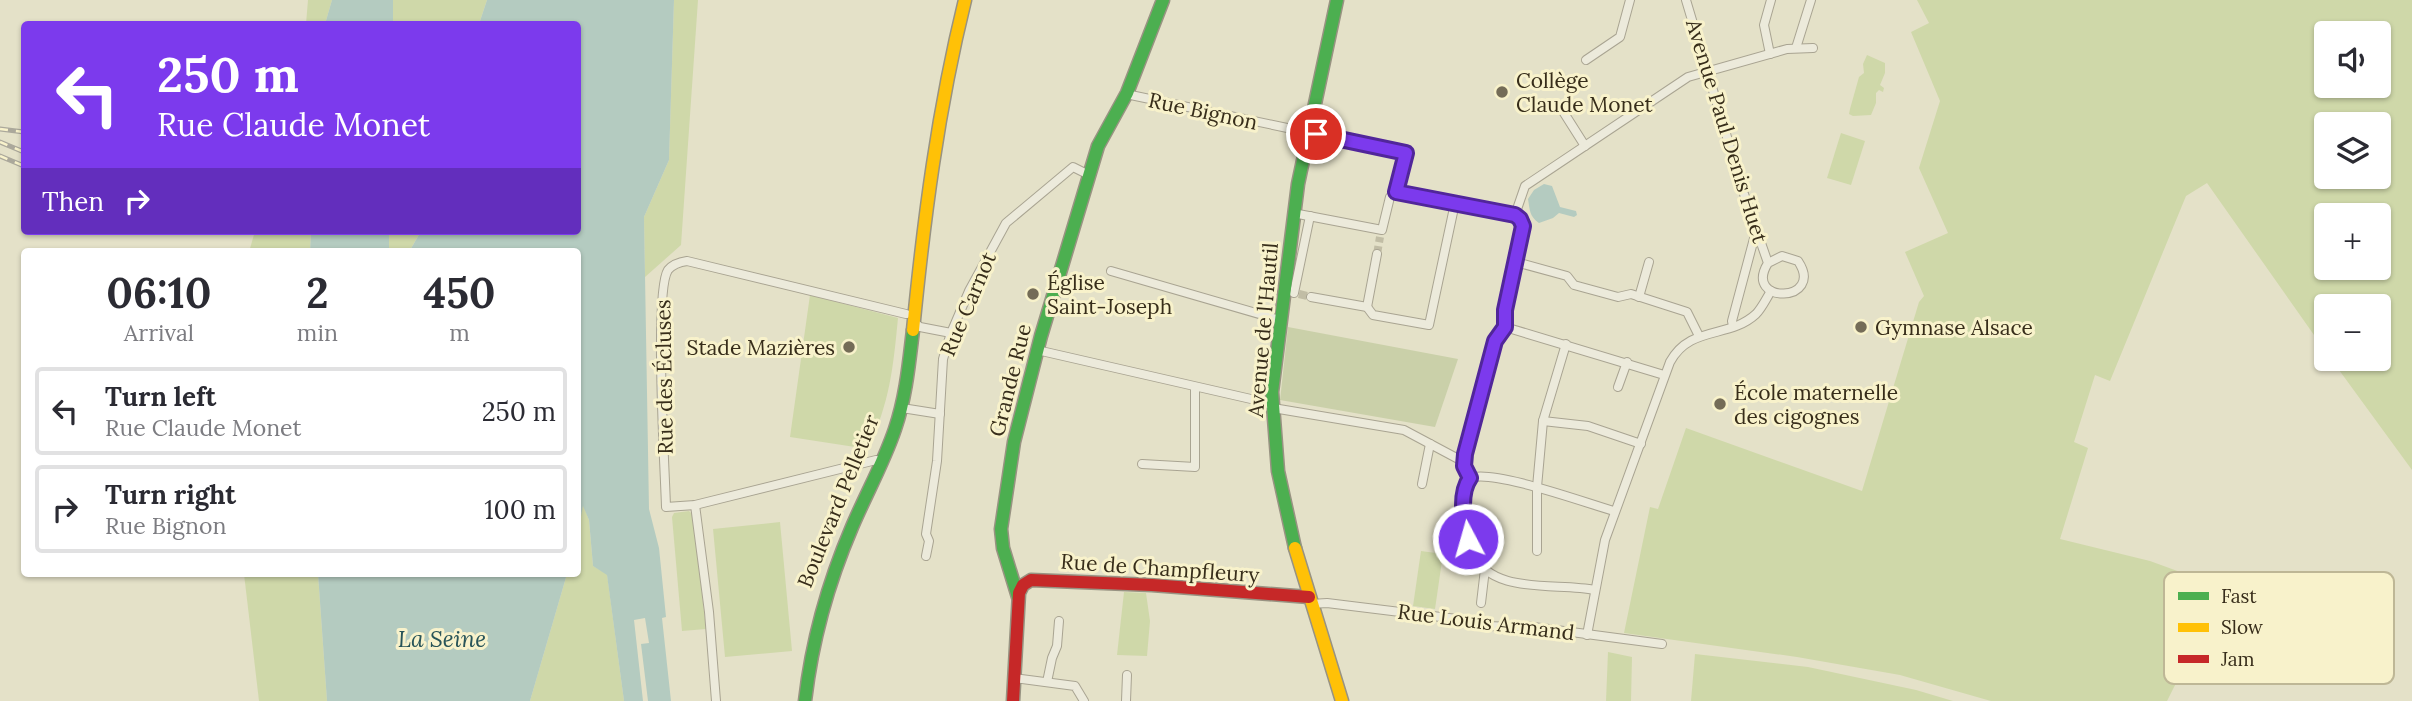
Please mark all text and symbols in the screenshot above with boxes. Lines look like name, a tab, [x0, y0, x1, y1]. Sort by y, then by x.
street label: Avenue Paul Denis Huet	[1680, 15, 1774, 247]
map controls	[2314, 21, 2391, 371]
button: sound	[2314, 21, 2391, 98]
text: 250 m	[157, 43, 299, 105]
icon: left	[42, 49, 133, 140]
place label: Collège Claude Monet	[1516, 67, 1653, 118]
marker: Collège Claude Monet	[1494, 84, 1510, 100]
street label: Rue Bignon	[1146, 86, 1260, 136]
text: Rue Claude Monet	[157, 104, 430, 145]
pin	[1286, 104, 1346, 164]
button: layers	[2314, 112, 2391, 189]
icon: arrive	[1297, 115, 1335, 153]
icon: right	[118, 182, 156, 220]
text: Then	[42, 185, 104, 218]
button: +	[2314, 203, 2391, 280]
street label: Avenue de l'Hautil	[1242, 241, 1284, 420]
street label: Rue Carnot	[934, 247, 1002, 360]
text: 06:10	[106, 266, 212, 320]
text: 2	[306, 266, 329, 320]
text: 450	[423, 266, 496, 320]
place label: Église Saint-Joseph	[1047, 269, 1172, 320]
marker: Église Saint-Joseph	[1025, 286, 1041, 302]
button: −	[2314, 294, 2391, 371]
street label: Rue des Écluses	[649, 299, 679, 455]
place label: Gymnase Alsace	[1875, 314, 2033, 341]
text: Arrival	[124, 318, 194, 347]
text: min	[297, 318, 338, 347]
text: m	[449, 318, 470, 347]
marker: Gymnase Alsace	[1853, 319, 1869, 335]
street label: Grande Rue	[983, 321, 1037, 439]
place label: Stade Mazières	[687, 334, 835, 361]
marker: Stade Mazières	[841, 339, 857, 355]
place label: École maternelle des cigognes	[1734, 379, 1898, 430]
text: Turn left	[105, 380, 216, 413]
icon: left	[46, 392, 84, 430]
text: 250 m	[482, 395, 556, 428]
marker: École maternelle des cigognes	[1712, 396, 1728, 412]
street label: Boulevard Pelletier	[791, 411, 885, 591]
text: Rue Claude Monet	[105, 413, 301, 442]
text: Turn right	[105, 478, 236, 511]
icon: right	[46, 490, 84, 528]
text: 100 m	[484, 493, 556, 526]
position arrow	[1431, 502, 1505, 576]
text: Rue Bignon	[105, 511, 226, 540]
street label: Rue de Champfleury	[1060, 548, 1260, 588]
legend	[2164, 572, 2394, 684]
text: Fast	[2221, 584, 2257, 608]
street label: Rue Louis Armand	[1396, 598, 1576, 646]
text: Slow	[2221, 615, 2264, 639]
water label: La Seine	[398, 624, 486, 653]
text: Jam	[2220, 647, 2255, 671]

